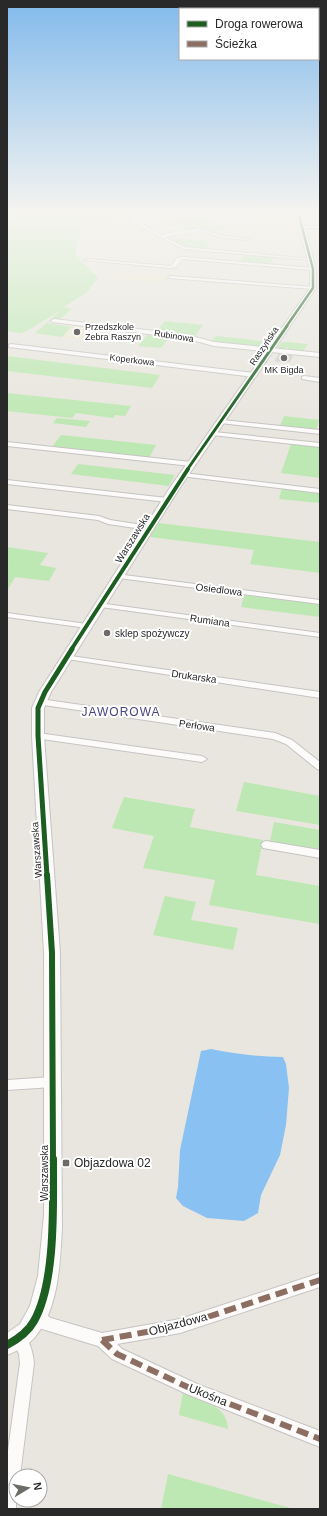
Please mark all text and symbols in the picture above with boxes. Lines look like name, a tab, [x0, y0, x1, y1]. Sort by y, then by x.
legend	[179, 8, 319, 60]
text: Droga rowerowa	[215, 17, 303, 31]
text: Ścieżka	[215, 36, 257, 51]
place label: Przedszkole Zebra Raszyn	[85, 322, 141, 342]
street label: Raszyńska	[248, 325, 280, 367]
marker: Przedszkole Zebra Raszyn	[72, 327, 82, 337]
street label: Rubinowa	[153, 328, 195, 344]
street label: Koperkowa	[109, 352, 155, 368]
marker: MK Bigda	[279, 353, 289, 363]
place label: MK Bigda	[264, 365, 304, 375]
street label: Warszawska	[113, 511, 152, 565]
street label: Osiedlowa	[195, 581, 243, 598]
street label: Rumiana	[189, 612, 231, 629]
marker: sklep spożywczy	[102, 628, 112, 638]
place label: sklep spożywczy	[115, 628, 189, 639]
street label: Drukarska	[171, 668, 218, 685]
district label: JAWOROWA	[81, 705, 161, 719]
street label: Perłowa	[178, 718, 216, 734]
street label: Warszawska	[29, 821, 44, 878]
street label: Warszawska	[39, 1144, 50, 1201]
place label: Objazdowa 02	[74, 1156, 151, 1170]
marker: Objazdowa 02	[61, 1158, 71, 1168]
street label: Objazdowa	[147, 1309, 209, 1339]
street label: Ukośna	[187, 1381, 230, 1409]
north arrow	[8, 1468, 48, 1508]
text: N	[31, 1481, 44, 1491]

